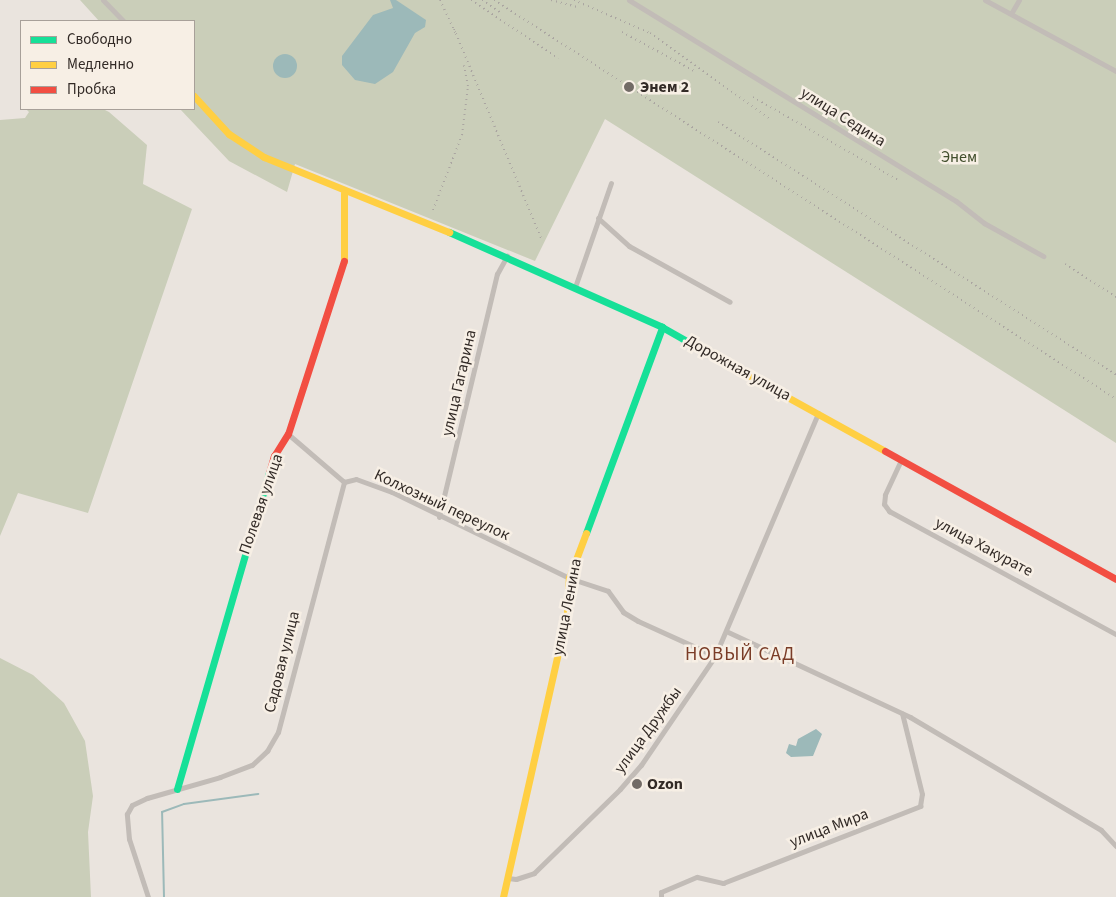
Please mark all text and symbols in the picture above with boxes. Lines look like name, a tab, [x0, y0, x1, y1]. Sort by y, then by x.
legend	[20, 20, 195, 110]
text: Свободно	[67, 29, 132, 50]
text: Медленно	[67, 54, 134, 75]
place label: Энем 2	[640, 77, 689, 97]
text: Пробка	[67, 79, 116, 100]
marker: Энем 2	[622, 80, 636, 94]
street label: улица Седина	[797, 83, 889, 151]
park label: Энем	[941, 147, 977, 167]
street label: улица Гагарина	[437, 328, 481, 438]
street label: Дорожная улица	[682, 331, 794, 405]
street label: Полевая улица	[235, 451, 287, 557]
street label: Колхозный переулок	[371, 465, 513, 545]
street label: улица Хакурате	[932, 513, 1036, 581]
street label: улица Ленина	[548, 557, 586, 657]
street label: Садовая улица	[260, 609, 304, 715]
district label: НОВЫЙ САД	[684, 644, 796, 666]
street label: улица Дружбы	[610, 683, 686, 777]
place label: Ozon	[647, 774, 683, 794]
marker: Ozon	[631, 778, 643, 790]
street label: улица Мира	[787, 804, 871, 852]

